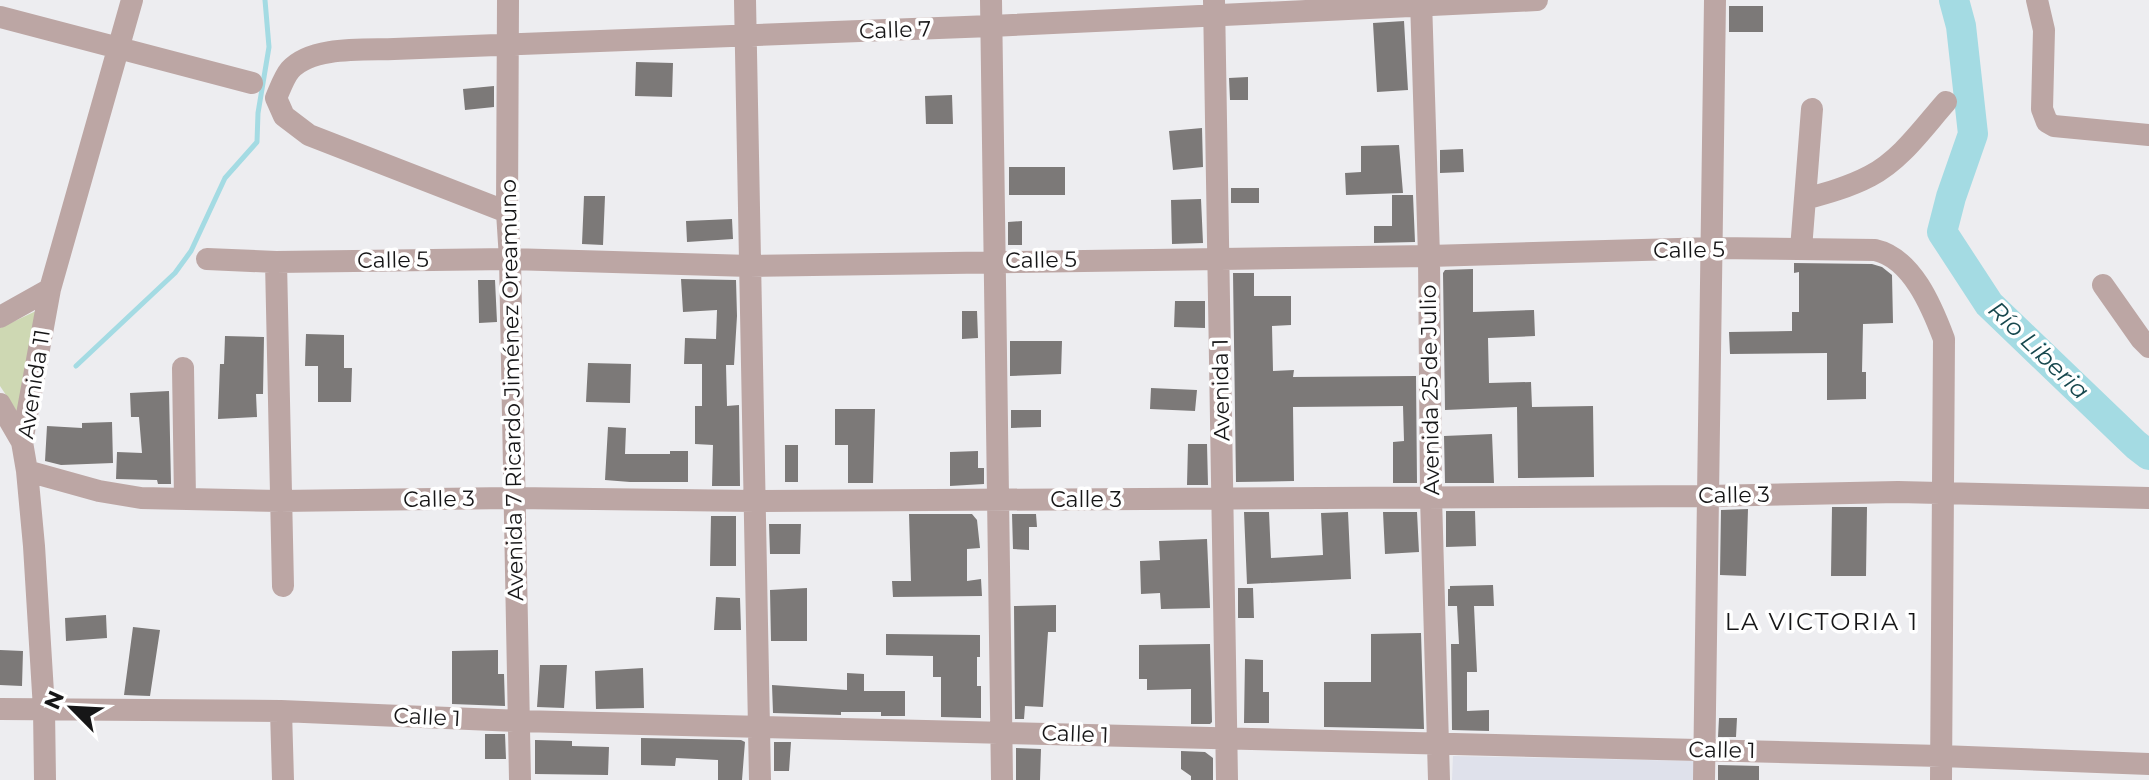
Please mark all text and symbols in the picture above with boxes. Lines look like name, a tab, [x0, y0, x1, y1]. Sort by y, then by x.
street label: Calle 7	[858, 15, 932, 45]
street label: Avenida 7 Ricardo Jiménez Oreamuno	[495, 179, 529, 601]
street label: Calle 5	[1653, 236, 1725, 264]
street label: Calle 5	[357, 246, 429, 274]
street label: Calle 5	[1005, 246, 1077, 274]
street label: Avenida 25 de Julio	[1415, 284, 1445, 496]
water label: Río Liberia	[1983, 295, 2095, 405]
street label: Avenida 11	[12, 327, 56, 441]
street label: Avenida 1	[1207, 339, 1235, 441]
street label: Calle 3	[1698, 481, 1770, 509]
street label: Calle 3	[403, 485, 475, 513]
street label: Calle 3	[1050, 486, 1122, 513]
district label: LA VICTORIA 1	[1725, 607, 1919, 636]
north arrow	[32, 668, 112, 748]
text: N	[38, 686, 70, 714]
street label: Calle 1	[393, 702, 461, 732]
street label: Calle 1	[1041, 719, 1109, 749]
street label: Calle 1	[1688, 736, 1756, 764]

